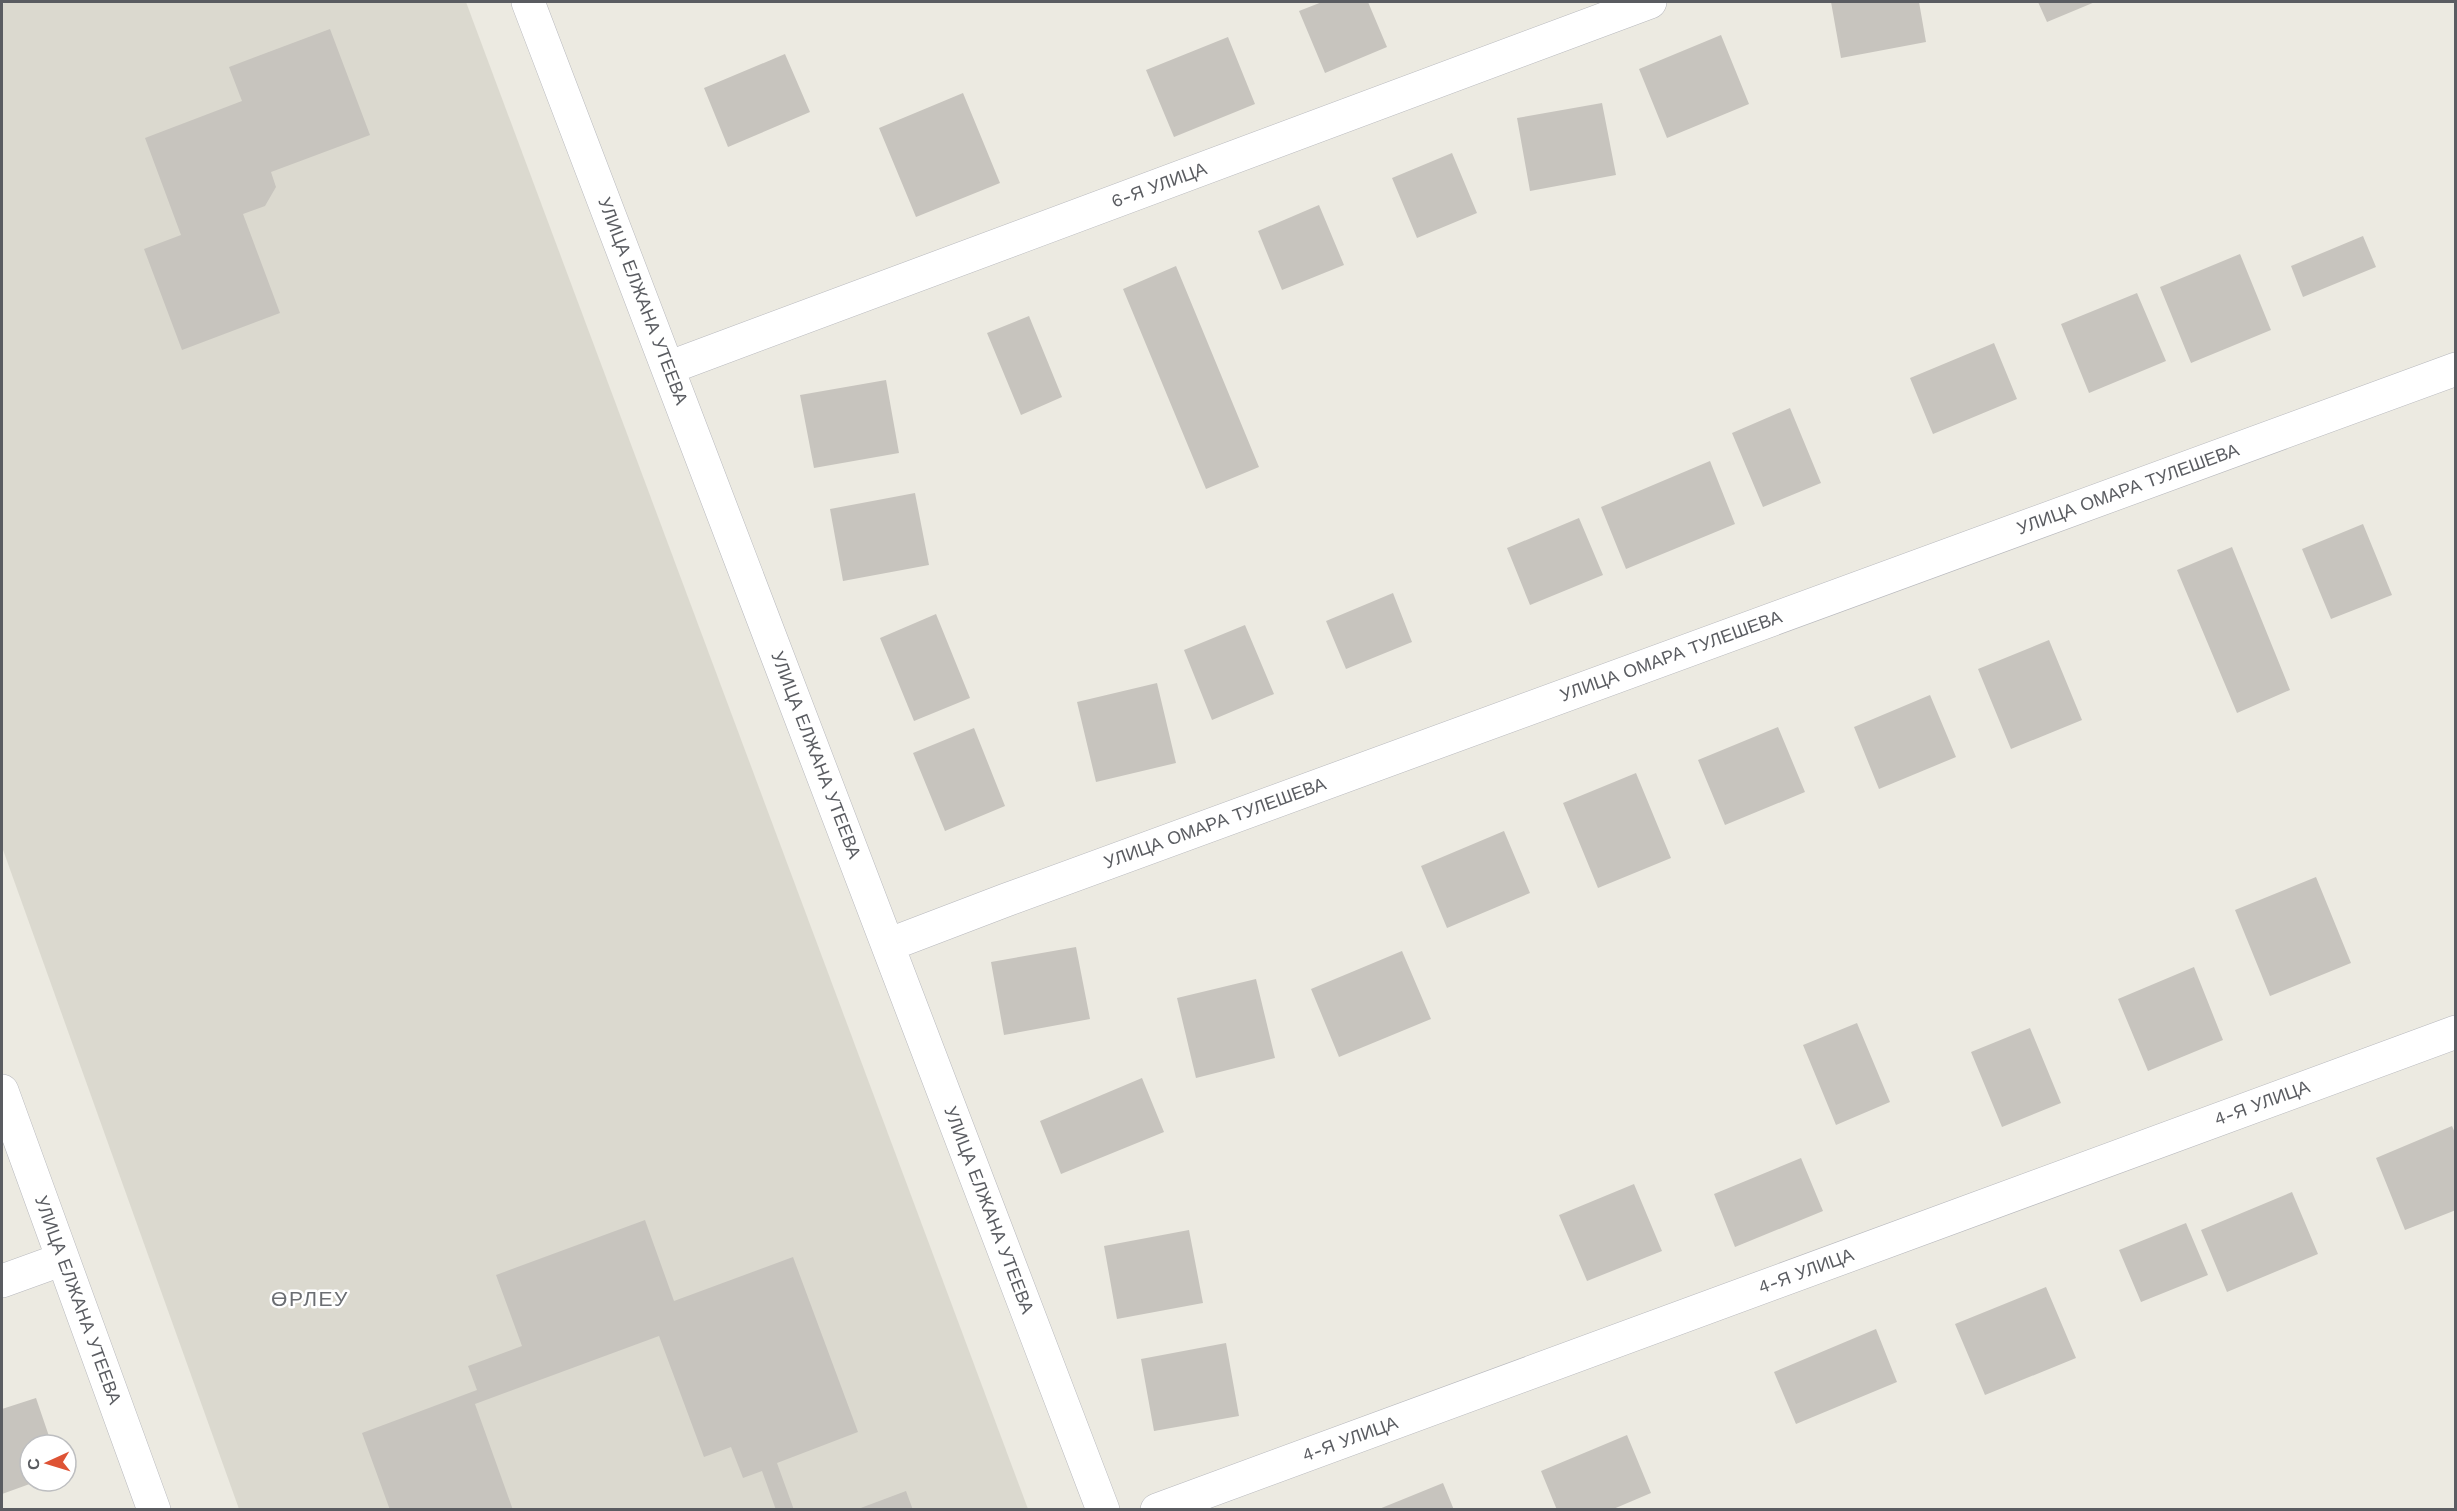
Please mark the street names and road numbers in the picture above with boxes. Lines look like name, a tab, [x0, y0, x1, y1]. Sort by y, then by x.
street label: 6-Я УЛИЦА	[1108, 158, 1209, 212]
street label: УЛИЦА ЕЛЖАНА УТЕЕВА	[594, 194, 693, 408]
street label: УЛИЦА ОМАРА ТУЛЕШЕВА	[2014, 439, 2242, 539]
street label: УЛИЦА ОМАРА ТУЛЕШЕВА	[1557, 606, 1785, 706]
street label: УЛИЦА ЕЛЖАНА УТЕЕВА	[767, 648, 866, 862]
street label: УЛИЦА ОМАРА ТУЛЕШЕВА	[1101, 773, 1329, 873]
street label: 4-Я УЛИЦА	[2211, 1076, 2313, 1130]
street label: УЛИЦА ЕЛЖАНА УТЕЕВА	[940, 1103, 1039, 1317]
street label: УЛИЦА ЕЛЖАНА УТЕЕВА	[31, 1193, 126, 1407]
street label: 4-Я УЛИЦА	[1755, 1244, 1857, 1298]
street label: 4-Я УЛИЦА	[1299, 1412, 1401, 1466]

